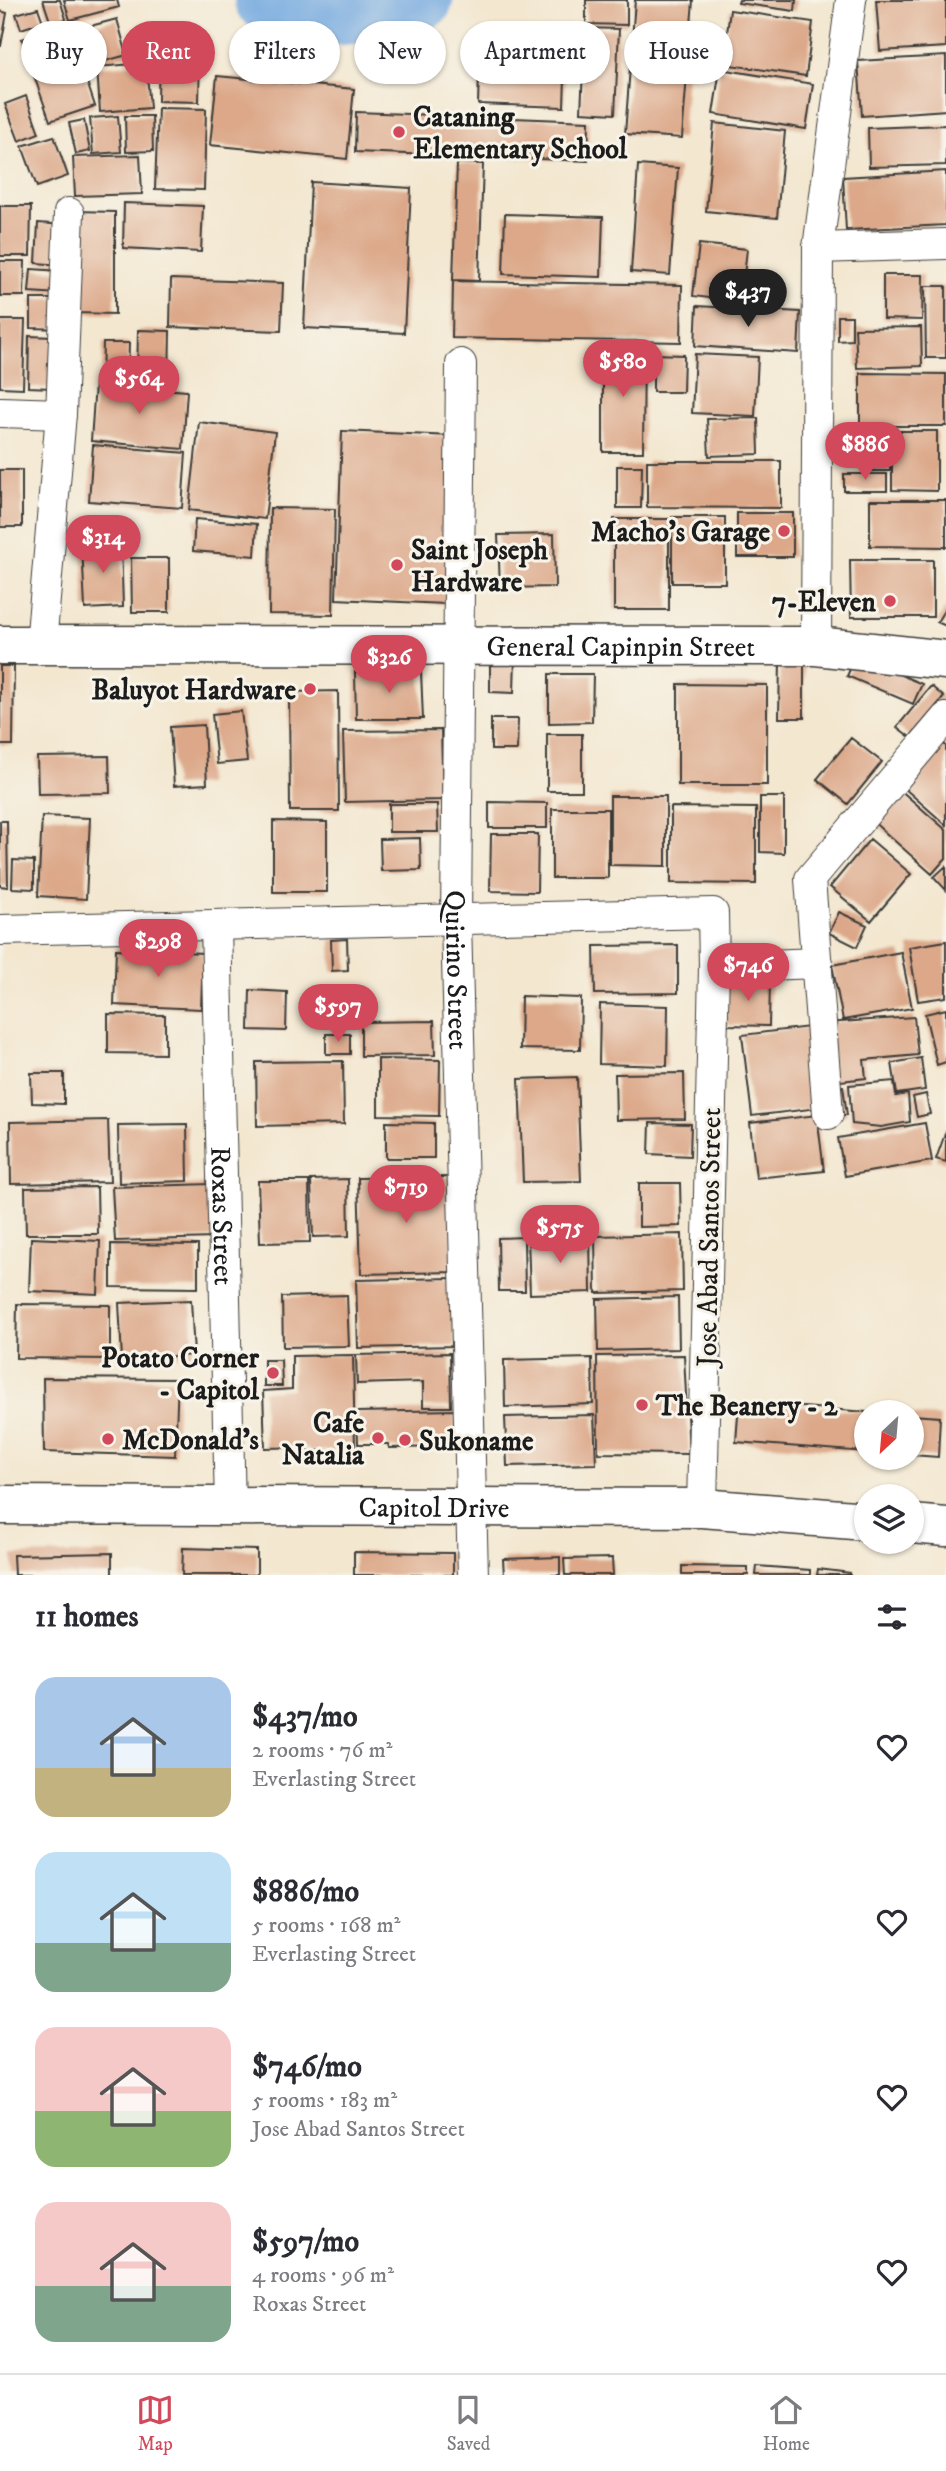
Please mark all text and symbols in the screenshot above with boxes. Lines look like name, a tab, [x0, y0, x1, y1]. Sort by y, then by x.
chip: Buy	[21, 21, 107, 84]
chip: Rent	[121, 21, 215, 84]
chip: Filters	[229, 21, 340, 84]
chip: New	[354, 21, 446, 84]
chip: Apartment	[460, 21, 610, 84]
chip: House	[624, 21, 733, 84]
place label: Cataning Elementary School	[413, 100, 628, 167]
marker: Cataning Elementary School	[391, 124, 407, 140]
pin: $437	[707, 270, 789, 329]
text: $437	[725, 277, 771, 306]
pin: $580	[582, 340, 664, 399]
text: $580	[599, 347, 647, 376]
pin: $564	[98, 356, 180, 416]
text: $564	[114, 364, 164, 393]
pin: $886	[824, 422, 906, 482]
text: $886	[841, 430, 889, 459]
place label: Macho's Garage	[591, 515, 770, 550]
pin: $314	[62, 516, 144, 575]
text: $314	[82, 523, 124, 552]
marker: Macho's Garage	[776, 523, 792, 539]
place label: Saint Joseph Hardware	[411, 533, 548, 600]
marker: Saint Joseph Hardware	[389, 557, 405, 573]
place label: 7-Eleven	[772, 585, 876, 620]
marker: 7-Eleven	[882, 593, 898, 609]
street label: General Capinpin Street	[487, 630, 755, 665]
pin: $326	[348, 636, 430, 695]
text: $326	[367, 643, 411, 672]
place label: Baluyot Hardware	[91, 673, 296, 708]
marker: Baluyot Hardware	[302, 681, 318, 697]
street label: Quirino Street	[437, 890, 475, 1050]
pin: $298	[117, 920, 199, 979]
text: $298	[135, 927, 181, 956]
pin: $746	[707, 944, 789, 1003]
text: $746	[723, 951, 773, 980]
pin: $597	[297, 984, 379, 1044]
text: $597	[314, 992, 362, 1021]
street label: Jose Abad Santos Street	[690, 1107, 729, 1370]
street label: Roxas Street	[202, 1146, 241, 1286]
pin: $719	[365, 1166, 447, 1225]
text: $719	[384, 1173, 428, 1202]
pin: $575	[519, 1206, 601, 1265]
text: $575	[536, 1213, 584, 1242]
place label: Potato Corner - Capitol	[101, 1341, 260, 1408]
marker: Potato Corner - Capitol	[265, 1365, 281, 1381]
place label: The Beanery - 2	[655, 1389, 838, 1424]
marker: The Beanery - 2	[634, 1397, 650, 1413]
north arrow	[854, 1400, 924, 1470]
map controls	[854, 1400, 924, 1554]
place label: Cafe Natalia	[281, 1406, 365, 1473]
place label: McDonald's	[122, 1423, 259, 1458]
place label: Sukoname	[419, 1424, 534, 1459]
marker: Cafe Natalia	[370, 1430, 386, 1446]
marker: McDonald's	[100, 1431, 116, 1447]
marker: Sukoname	[397, 1432, 413, 1448]
button: layers	[854, 1484, 924, 1554]
street label: Capitol Drive	[358, 1491, 510, 1526]
icon: filters	[873, 1598, 911, 1636]
text: 11 homes	[35, 1599, 139, 1636]
text: $437/mo	[252, 1699, 358, 1736]
icon: home	[91, 1705, 175, 1789]
icon: heart	[873, 1728, 911, 1766]
text: 2 rooms · 76 m²	[252, 1736, 392, 1765]
text: Everlasting Street	[252, 1765, 416, 1794]
text: $886/mo	[252, 1874, 359, 1911]
icon: home	[91, 1880, 175, 1964]
icon: heart	[873, 1903, 911, 1941]
text: 5 rooms · 168 m²	[252, 1911, 400, 1940]
text: Everlasting Street	[252, 1940, 416, 1969]
text: $746/mo	[252, 2049, 362, 2086]
icon: home	[91, 2055, 175, 2139]
icon: heart	[873, 2078, 911, 2116]
text: 5 rooms · 183 m²	[252, 2086, 397, 2115]
text: Jose Abad Santos Street	[252, 2115, 465, 2144]
text: $597/mo	[252, 2224, 359, 2261]
icon: home	[91, 2230, 175, 2314]
icon: heart	[873, 2253, 911, 2291]
text: 4 rooms · 96 m²	[252, 2261, 394, 2290]
text: Roxas Street	[252, 2290, 366, 2319]
tab: Map	[136, 2391, 174, 2456]
tab: Saved	[447, 2391, 490, 2456]
tab: Home	[763, 2391, 810, 2456]

